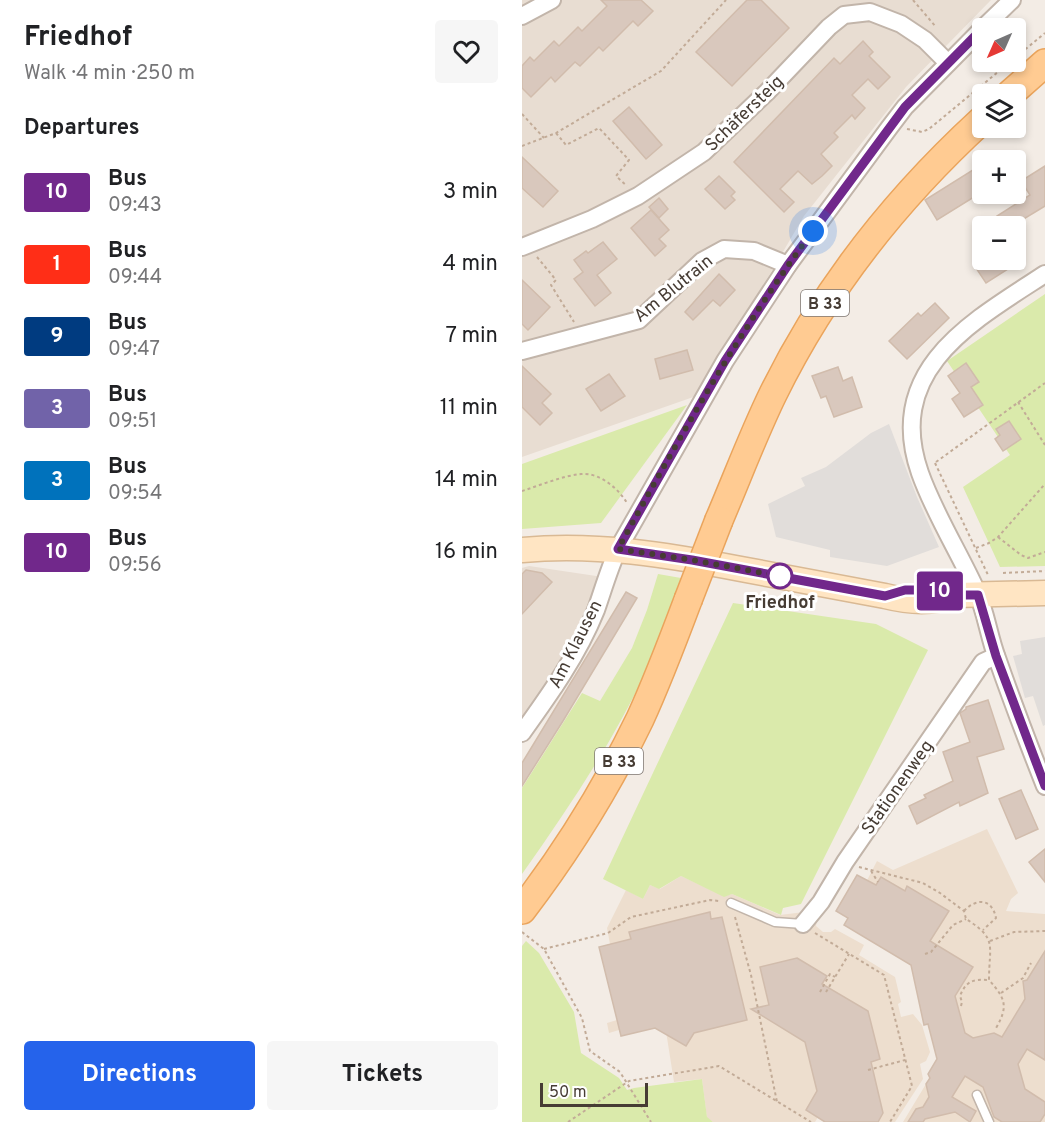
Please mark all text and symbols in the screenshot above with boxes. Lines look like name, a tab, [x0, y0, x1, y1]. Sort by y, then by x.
north arrow	[972, 18, 1026, 72]
map controls	[972, 18, 1026, 270]
text: Friedhof	[24, 20, 132, 56]
button: heart	[435, 20, 498, 83]
text: Walk · 4 min · 250 m	[24, 61, 195, 87]
street label: Schäfersteig	[701, 71, 789, 157]
button: layers	[972, 84, 1026, 138]
text: Departures	[24, 115, 140, 142]
button: +	[972, 150, 1026, 204]
text: Bus	[108, 166, 147, 193]
text: 10	[46, 179, 68, 206]
text: 3 min	[443, 179, 498, 206]
text: 09:43	[108, 193, 162, 219]
your location	[798, 216, 828, 246]
button: −	[972, 216, 1026, 270]
text: Bus	[108, 238, 147, 265]
street label: Am Blutrain	[630, 250, 718, 328]
text: 1	[53, 251, 61, 278]
text: 4 min	[443, 251, 498, 278]
text: 09:44	[108, 265, 162, 291]
road number: B 33	[801, 290, 849, 316]
text: Bus	[108, 310, 147, 337]
text: 9	[51, 323, 63, 350]
text: 7 min	[446, 323, 498, 350]
text: 09:47	[108, 337, 160, 363]
text: Bus	[108, 382, 147, 409]
text: 3	[51, 395, 63, 422]
text: 11 min	[440, 395, 498, 422]
text: 09:51	[108, 409, 157, 435]
text: Bus	[108, 454, 147, 481]
text: 3	[51, 467, 63, 494]
text: 14 min	[435, 467, 498, 494]
text: 09:54	[108, 481, 163, 507]
text: Bus	[108, 526, 147, 553]
text: 10	[46, 539, 68, 566]
text: 16 min	[435, 539, 498, 566]
text: 09:56	[108, 553, 162, 579]
marker: Friedhof	[767, 563, 793, 589]
line badge: 10	[913, 572, 967, 610]
text: 10	[929, 578, 951, 605]
place label: Friedhof	[745, 592, 815, 615]
street label: Am Klausen	[544, 597, 608, 693]
street label: Stationenweg	[857, 736, 939, 840]
road number: B 33	[595, 748, 643, 774]
button: Directions	[24, 1041, 255, 1110]
button: Tickets	[267, 1041, 498, 1110]
scale bar	[540, 1080, 648, 1108]
text: 50 m	[549, 1083, 587, 1103]

